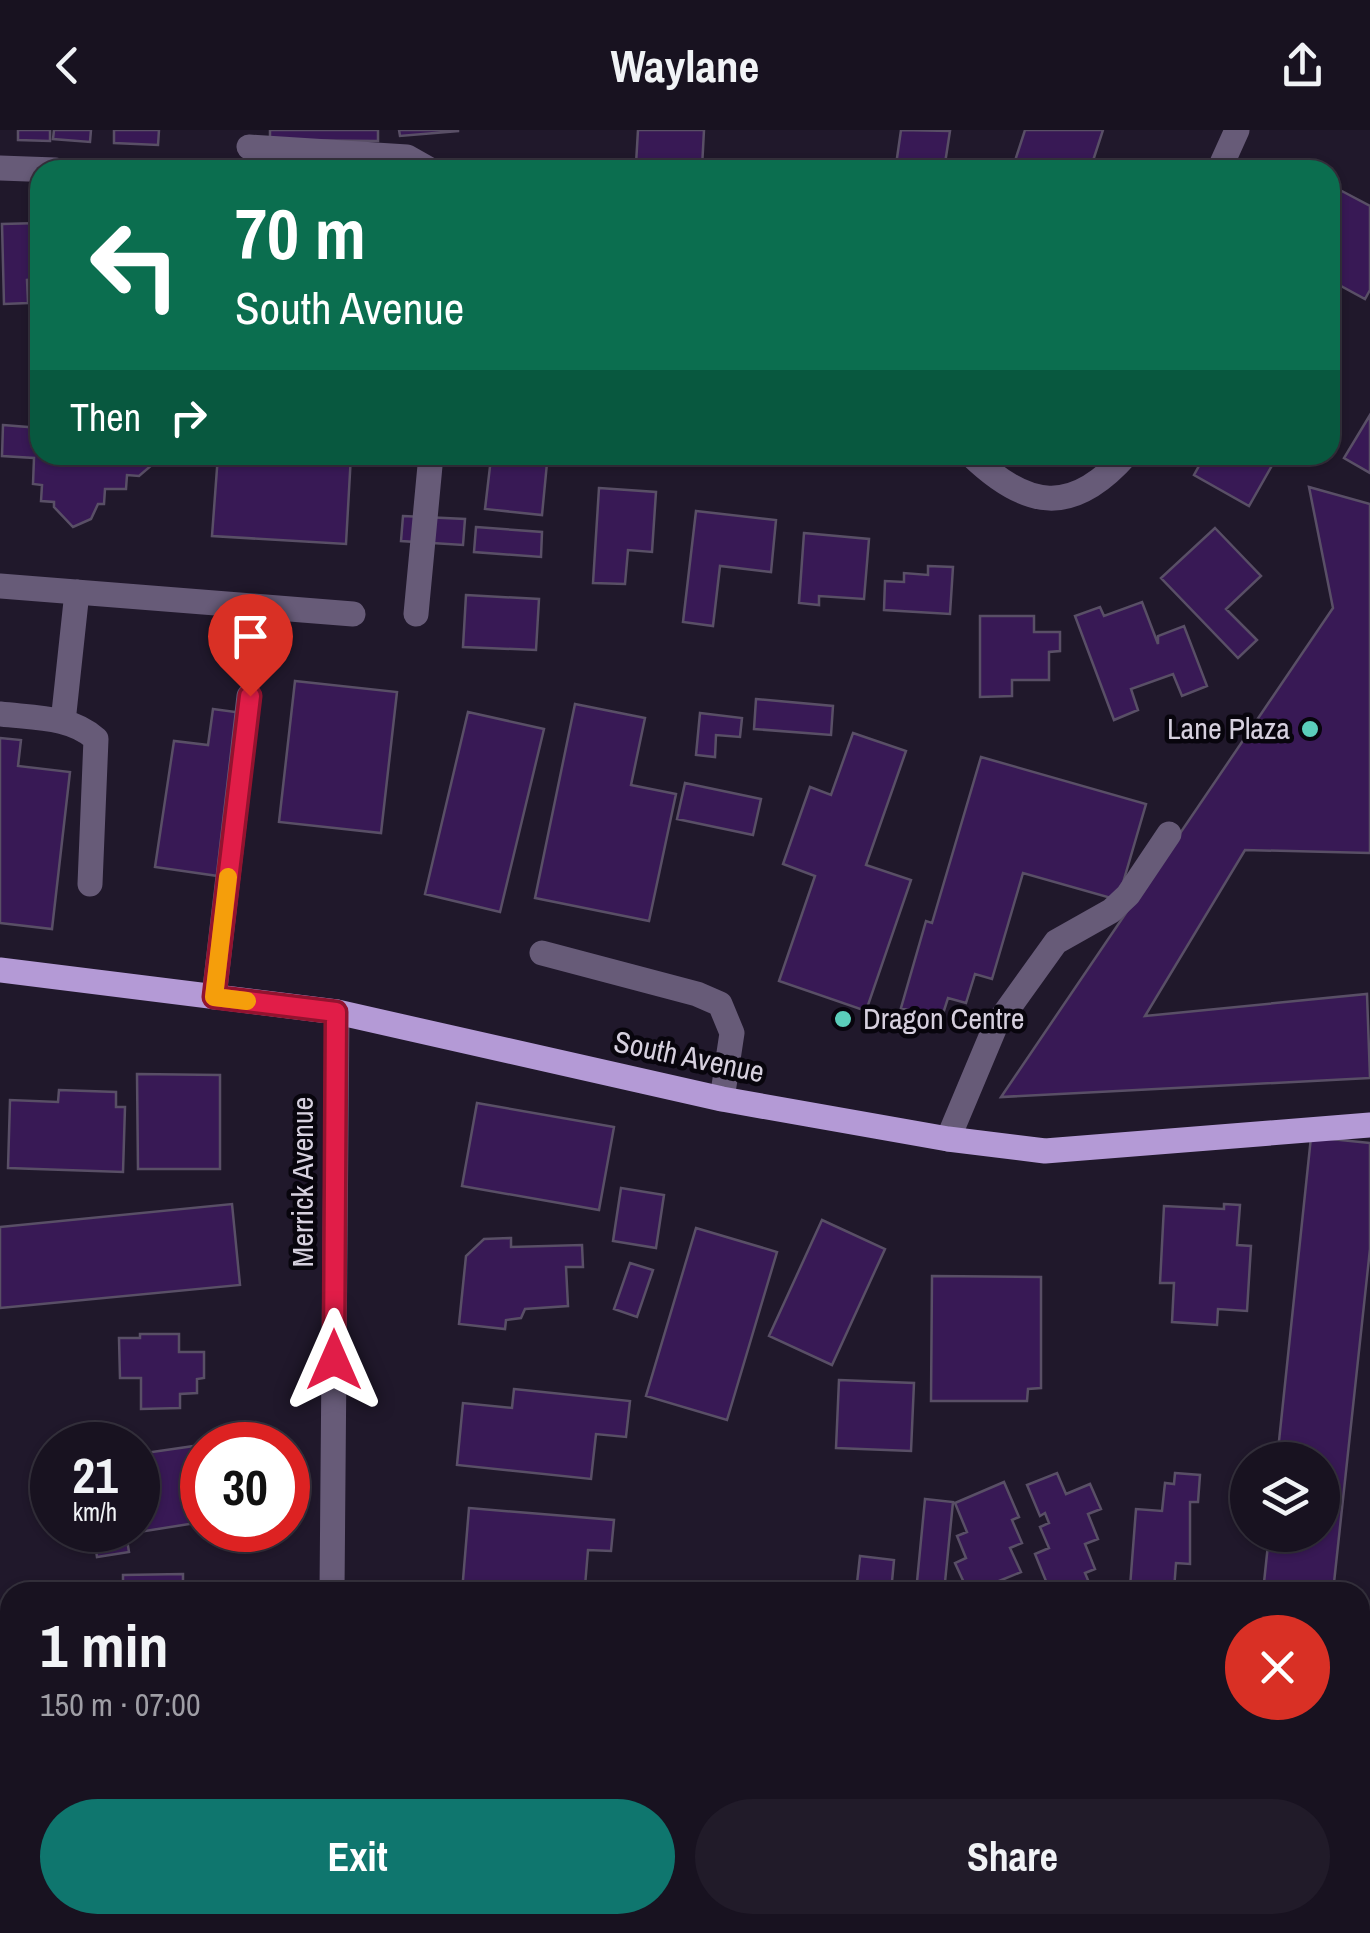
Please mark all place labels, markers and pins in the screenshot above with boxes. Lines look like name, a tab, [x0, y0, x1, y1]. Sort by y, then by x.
pin	[208, 594, 293, 697]
place label: Lane Plaza	[1167, 708, 1290, 748]
marker: Lane Plaza	[1299, 718, 1321, 740]
place label: Dragon Centre	[863, 998, 1024, 1038]
marker: Dragon Centre	[832, 1008, 854, 1030]

